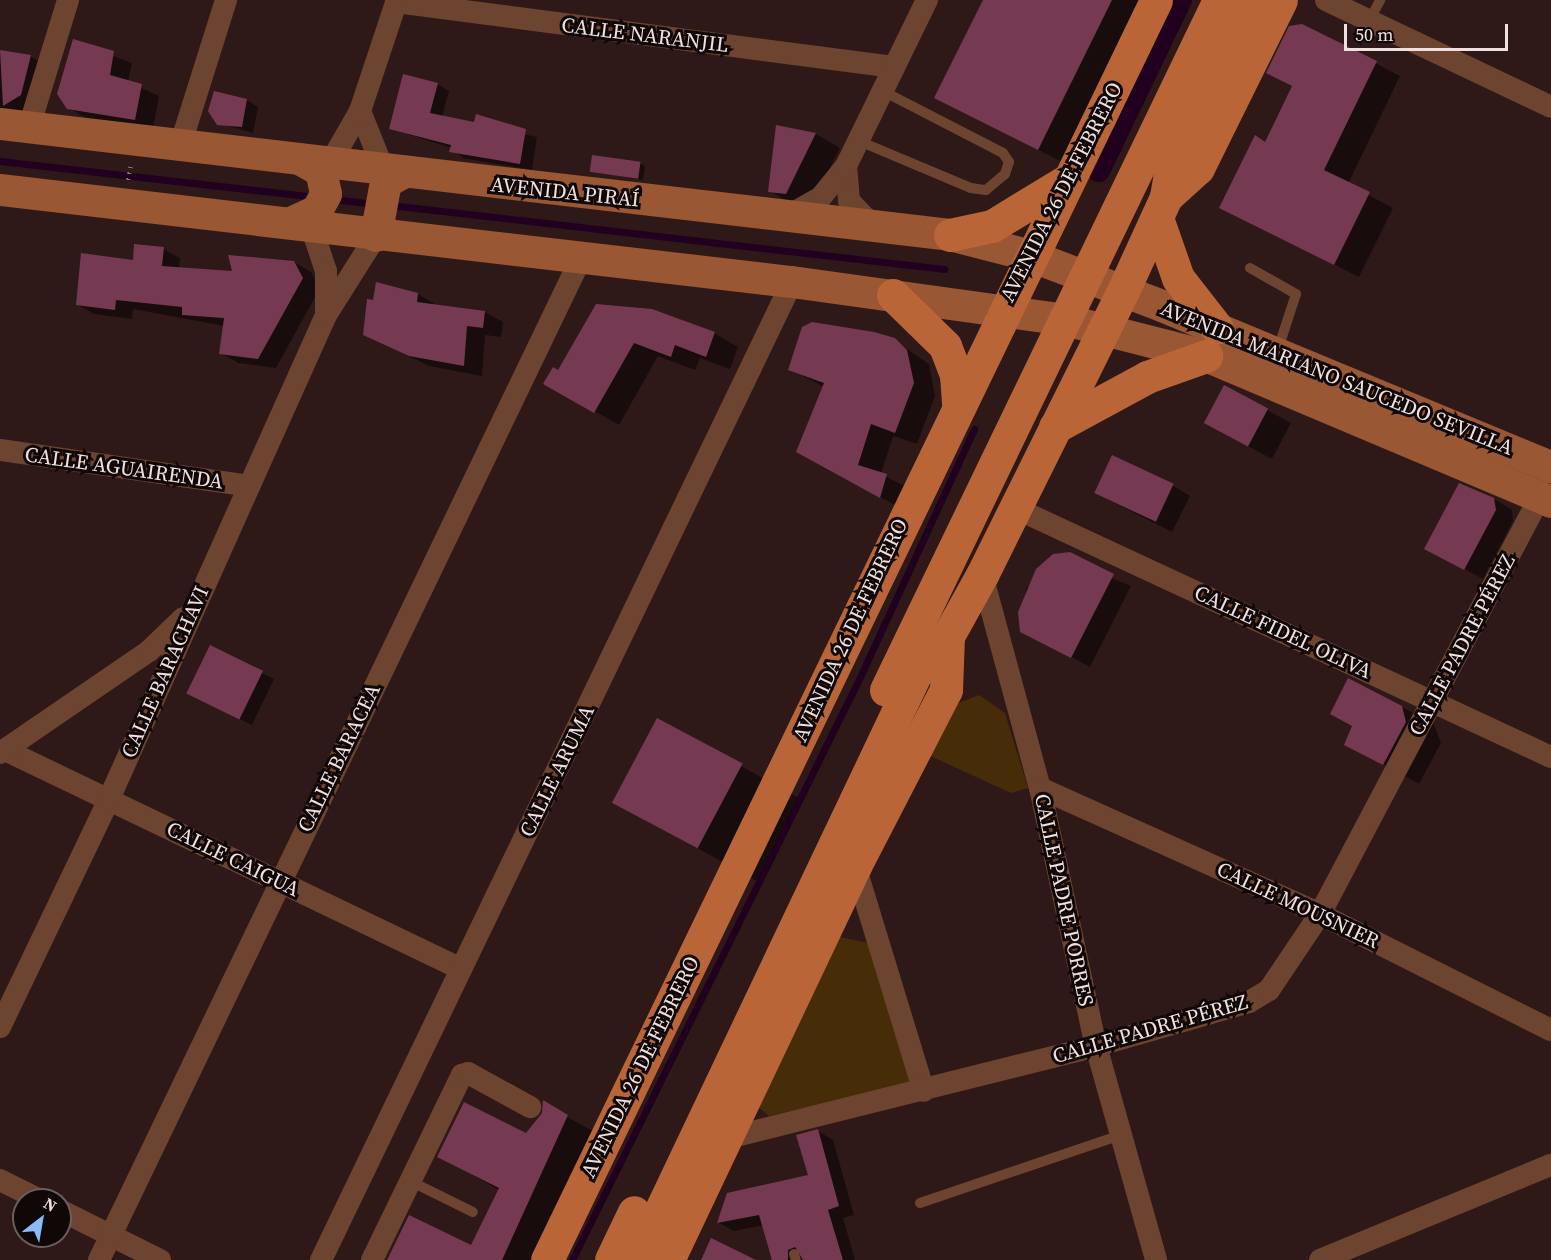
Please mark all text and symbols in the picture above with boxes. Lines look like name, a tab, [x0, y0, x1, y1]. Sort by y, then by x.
street label: CALLE NARANJIL	[560, 12, 730, 58]
scale bar	[1347, 12, 1510, 50]
text: 50 m	[1355, 22, 1393, 47]
street label: AVENIDA 26 DE FEBRERO	[995, 78, 1127, 306]
street label: AVENIDA PIRAÍ	[490, 172, 640, 212]
street label: AVENIDA MARIANO SAUCEDO SEVILLA	[1157, 296, 1517, 460]
street label: CALLE AGUAIRENDA	[23, 442, 225, 494]
street label: AVENIDA 26 DE FEBRERO	[787, 514, 913, 746]
street label: CALLE PADRE PÉREZ	[1404, 550, 1520, 740]
street label: CALLE FIDEL OLIVA	[1190, 580, 1376, 684]
street label: CALLE BARACHAVI	[116, 582, 214, 762]
street label: CALLE BARACEA	[292, 680, 386, 836]
street label: CALLE ARUMA	[514, 701, 600, 841]
street label: CALLE PADRE PORRES	[1029, 791, 1099, 1009]
street label: CALLE CAIGUA	[163, 816, 303, 902]
street label: CALLE MOUSNIER	[1213, 856, 1383, 954]
street label: AVENIDA 26 DE FEBRERO	[575, 952, 705, 1182]
street label: CALLE PADRE PÉREZ	[1050, 989, 1250, 1069]
north arrow	[12, 1188, 72, 1248]
text: N	[40, 1192, 61, 1217]

